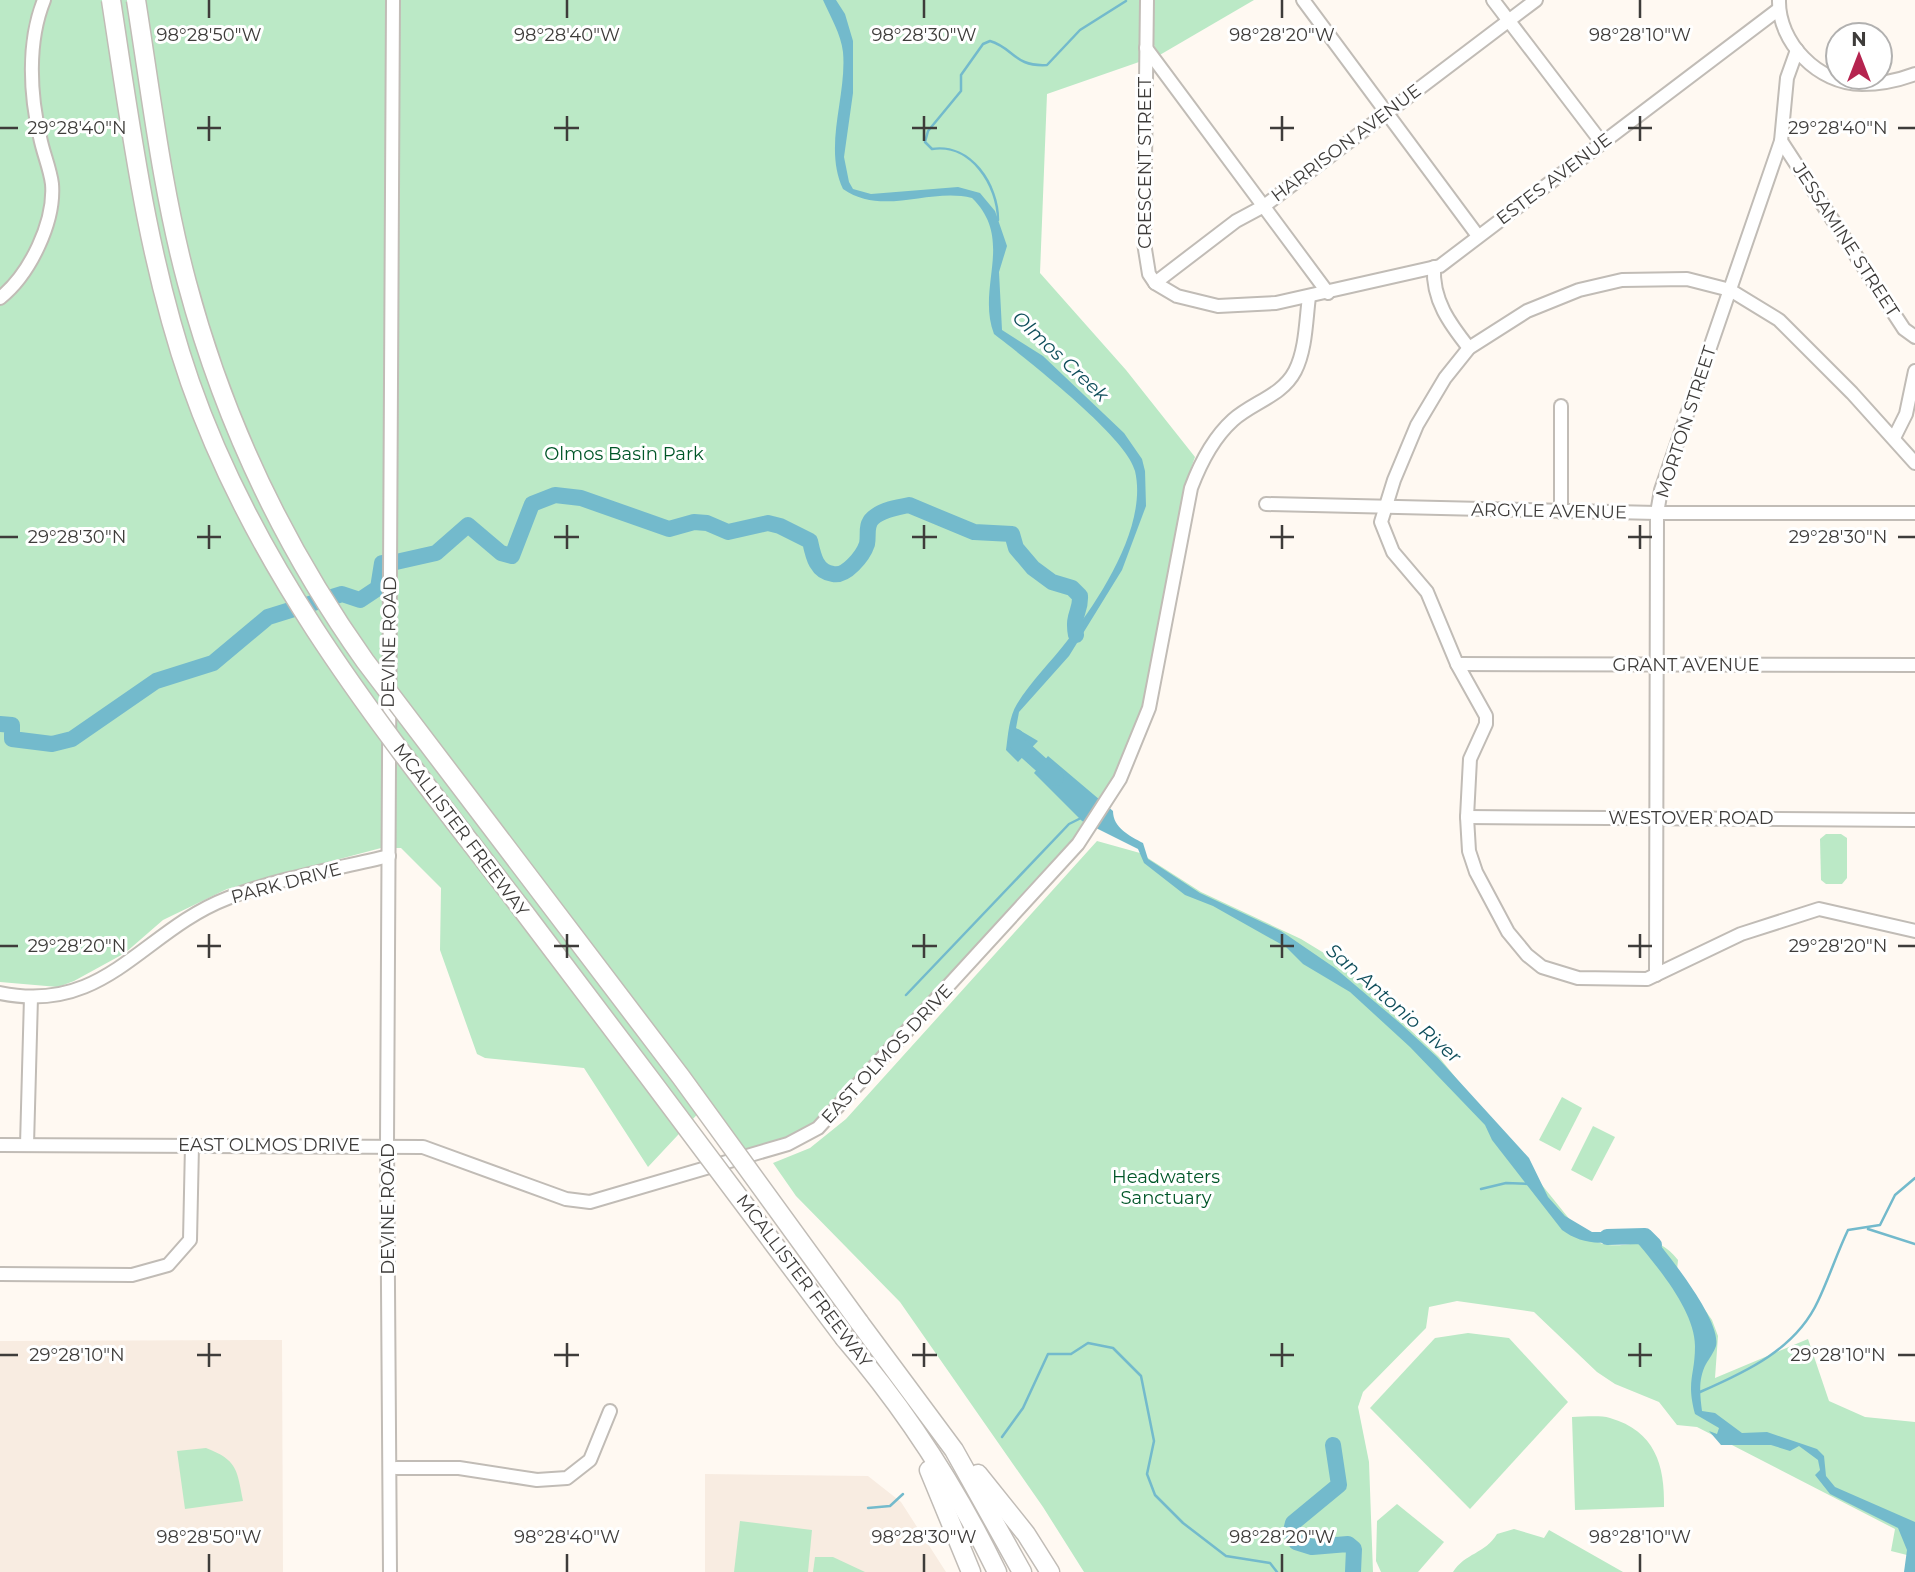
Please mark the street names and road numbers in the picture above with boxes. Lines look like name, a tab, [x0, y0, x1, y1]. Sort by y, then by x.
street label: CRESCENT STREET	[1134, 76, 1156, 249]
street label: HARRISON AVENUE	[1267, 79, 1425, 207]
street label: ESTES AVENUE	[1492, 129, 1616, 229]
street label: JESSAMINE STREET	[1788, 158, 1904, 322]
street label: MORTON STREET	[1651, 343, 1721, 501]
street label: ARGYLE AVENUE	[1471, 499, 1627, 523]
street label: DEVINE ROAD	[377, 576, 401, 708]
street label: GRANT AVENUE	[1612, 654, 1760, 676]
street label: MCALLISTER FREEWAY	[389, 739, 534, 921]
street label: WESTOVER ROAD	[1608, 807, 1774, 829]
street label: PARK DRIVE	[229, 858, 343, 908]
street label: EAST OLMOS DRIVE	[817, 980, 957, 1128]
street label: EAST OLMOS DRIVE	[178, 1134, 360, 1156]
street label: DEVINE ROAD	[377, 1143, 399, 1275]
street label: MCALLISTER FREEWAY	[732, 1190, 877, 1372]

